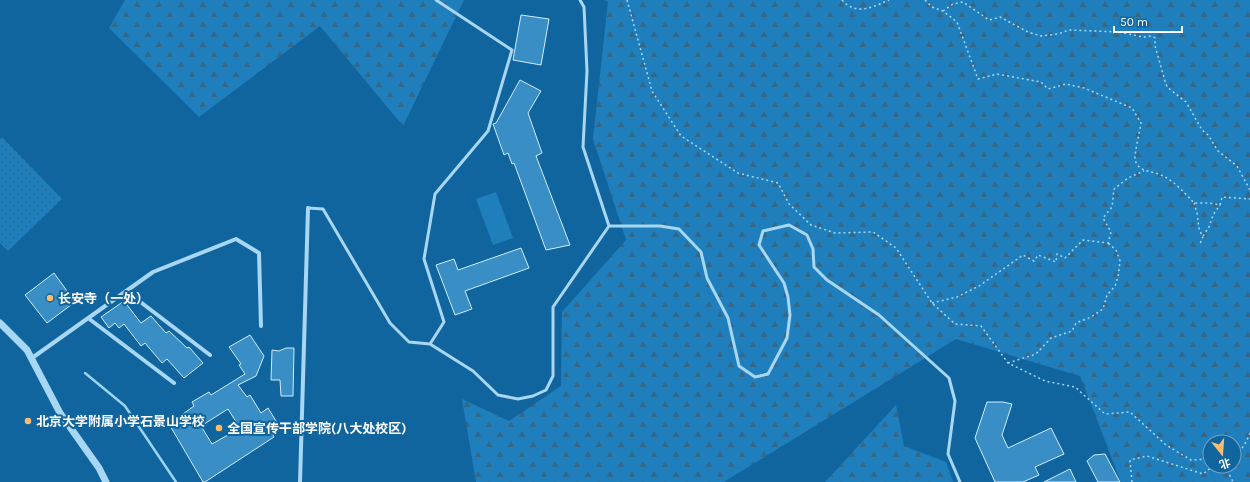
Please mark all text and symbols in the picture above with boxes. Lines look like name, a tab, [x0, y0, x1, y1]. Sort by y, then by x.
scale bar	[1114, 8, 1182, 34]
text: 50 m	[1120, 15, 1148, 29]
place label: 长安寺（一处）	[58, 291, 149, 306]
marker: 长安寺（一处）	[45, 293, 55, 303]
place label: 北京大学附属小学石景山学校	[36, 414, 205, 429]
marker: 北京大学附属小学石景山学校	[23, 416, 33, 426]
place label: 全国宣传干部学院(八大处校区)	[227, 421, 406, 436]
marker: 全国宣传干部学院(八大处校区)	[214, 423, 224, 433]
north arrow	[1202, 434, 1242, 474]
text: 北	[1218, 455, 1232, 471]

